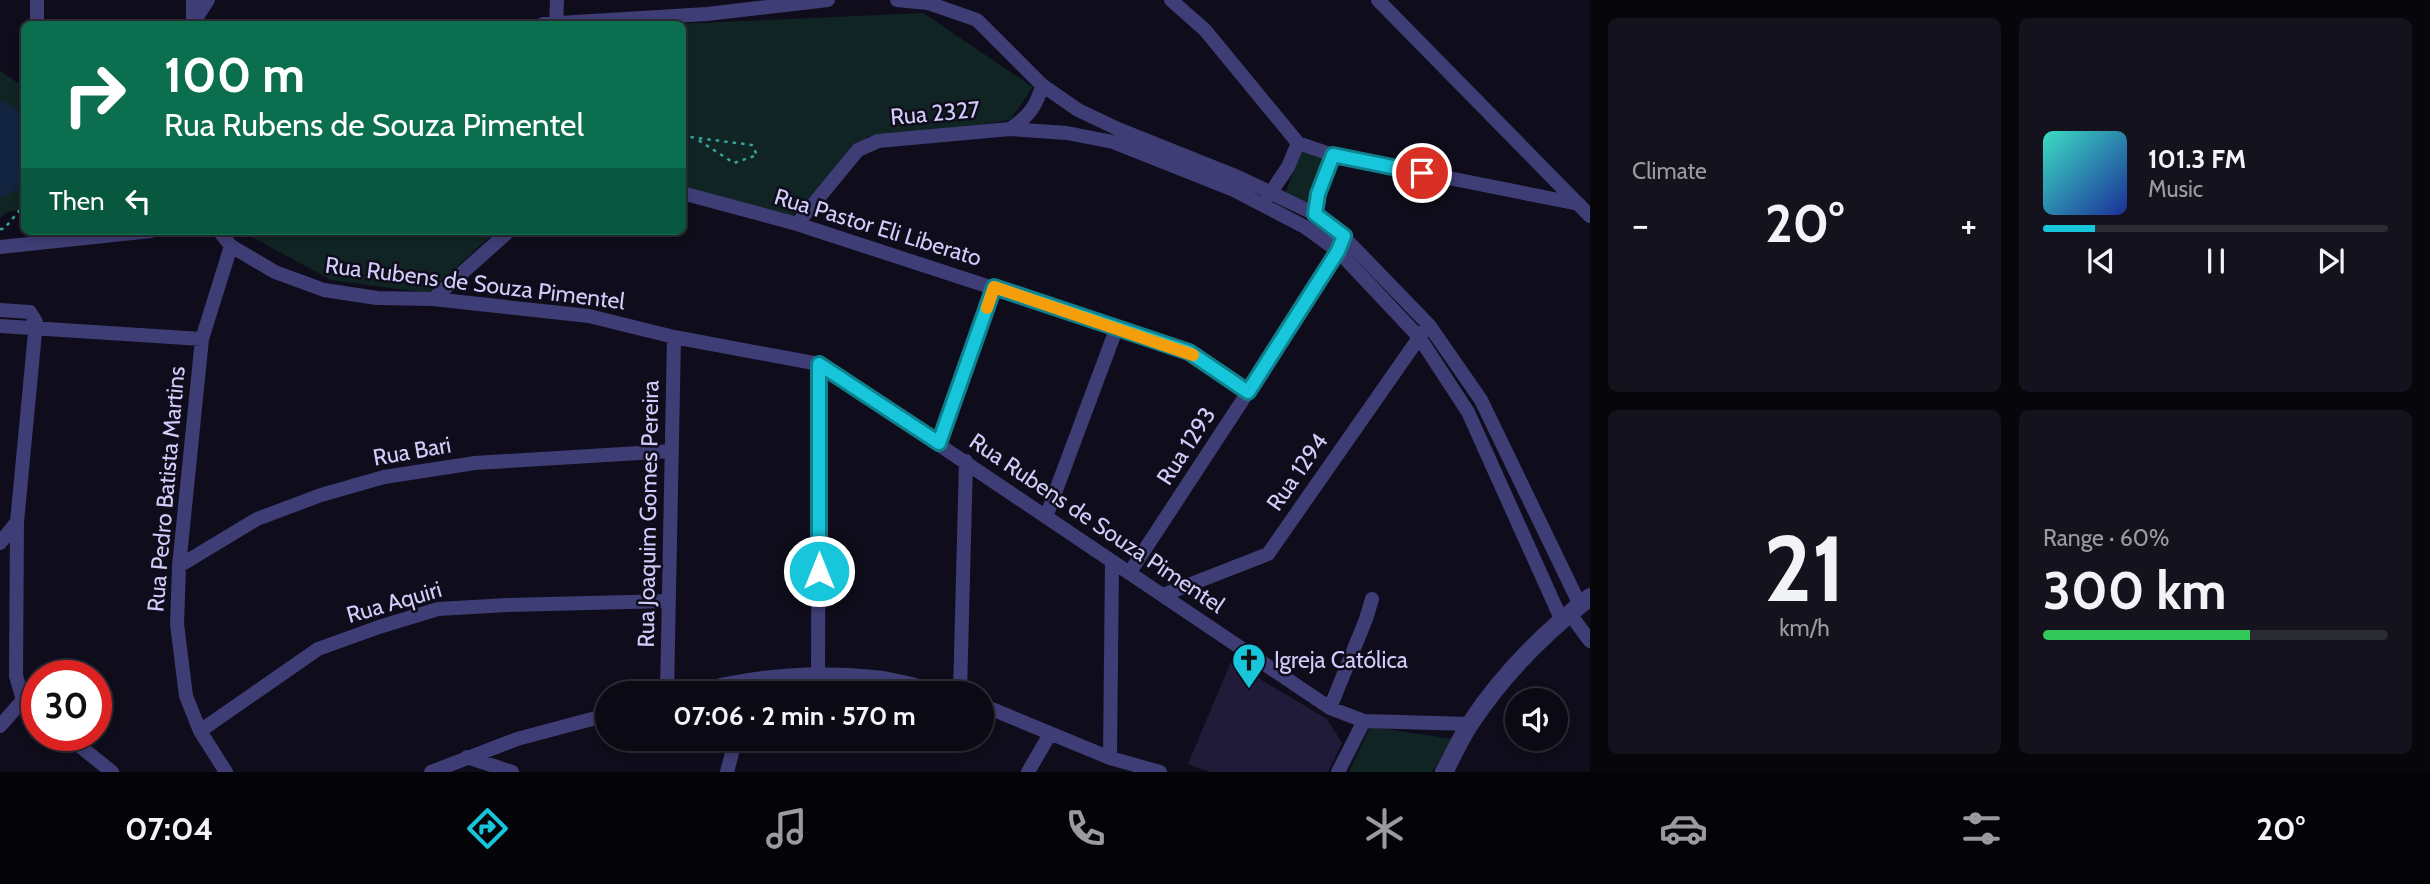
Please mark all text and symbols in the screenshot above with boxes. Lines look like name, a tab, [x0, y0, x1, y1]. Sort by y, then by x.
text: 100 m	[164, 45, 305, 104]
icon: right	[49, 49, 140, 140]
street label: Rua 2327	[889, 95, 981, 131]
text: Rua Rubens de Souza Pimentel	[164, 105, 584, 144]
pin	[1392, 143, 1452, 203]
text: 101.3 FM	[2148, 143, 2246, 175]
icon: arrive	[1403, 154, 1441, 192]
text: Climate	[1632, 157, 1707, 185]
text: Music	[2148, 175, 2203, 203]
icon: left	[119, 182, 157, 220]
street label: Rua Pastor Eli Liberato	[771, 182, 985, 272]
text: Then	[49, 185, 105, 217]
text: 20°	[1765, 192, 1844, 255]
text: −	[1632, 201, 1649, 248]
text: +	[1960, 201, 1977, 248]
icon: previous	[2082, 242, 2120, 280]
icon: pause	[2197, 242, 2235, 280]
icon: next	[2312, 242, 2350, 280]
street label: Rua Rubens de Souza Pimentel	[323, 251, 627, 315]
street label: Rua Pedro Batista Martins	[141, 365, 191, 613]
street label: Rua Joaquim Gomes Pereira	[632, 380, 664, 648]
street label: Rua 1293	[1151, 402, 1221, 490]
street label: Rua Rubens de Souza Pimentel	[964, 427, 1230, 619]
street label: Rua 1294	[1260, 428, 1334, 516]
street label: Rua Bari	[371, 430, 453, 472]
text: 21	[1764, 513, 1845, 624]
text: Range · 60%	[2043, 524, 2170, 552]
position arrow	[782, 534, 856, 608]
text: 300 km	[2043, 559, 2227, 622]
street label: Rua Aquiri	[343, 575, 445, 629]
text: km/h	[1779, 614, 1830, 642]
church icon: Igreja Católica	[1230, 641, 1268, 690]
place label: Igreja Católica	[1274, 646, 1408, 674]
speed limit sign: 30	[21, 660, 112, 751]
map controls	[1505, 688, 1568, 751]
button: sound	[1505, 688, 1568, 751]
text: 07:06 · 2 min · 570 m	[673, 700, 916, 732]
icon: directions	[463, 804, 512, 853]
icon: music	[762, 804, 811, 853]
icon: phone	[1061, 804, 1110, 853]
icon: climate	[1360, 804, 1409, 853]
icon: car	[1659, 804, 1708, 853]
icon: filters	[1957, 804, 2006, 853]
text: 07:04	[125, 809, 213, 848]
text: 20°	[2256, 809, 2305, 848]

